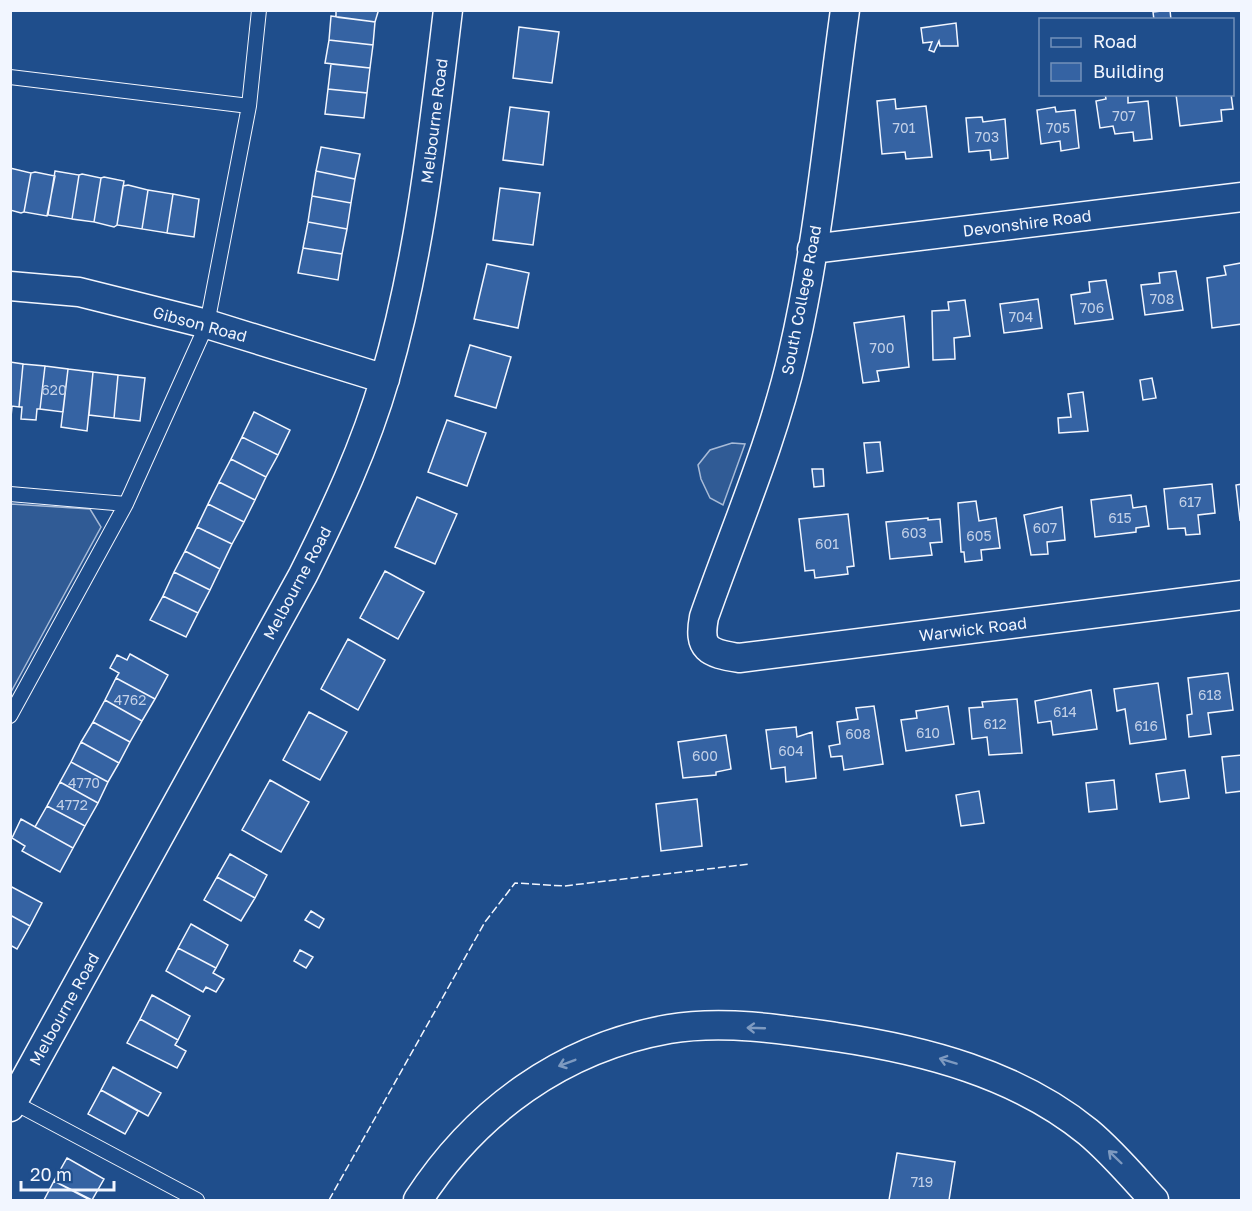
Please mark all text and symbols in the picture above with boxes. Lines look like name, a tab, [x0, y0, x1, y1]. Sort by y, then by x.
legend	[1039, 18, 1234, 96]
text: Road	[1093, 30, 1137, 52]
street label: Melbourne Road	[416, 57, 452, 185]
text: Building	[1093, 60, 1164, 82]
house number: 707	[1112, 107, 1136, 124]
house number: 701	[893, 119, 916, 136]
house number: 705	[1046, 119, 1070, 136]
house number: 703	[975, 128, 999, 145]
street label: Devonshire Road	[962, 205, 1092, 241]
street label: South College Road	[777, 224, 825, 376]
house number: 708	[1150, 290, 1174, 307]
house number: 706	[1080, 299, 1104, 316]
street label: Gibson Road	[151, 302, 249, 346]
house number: 704	[1009, 308, 1033, 325]
house number: 700	[870, 339, 894, 356]
house number: 620	[41, 381, 67, 398]
house number: 617	[1179, 493, 1201, 510]
house number: 615	[1108, 509, 1132, 526]
house number: 607	[1033, 519, 1057, 536]
street label: Melbourne Road	[259, 523, 335, 643]
house number: 603	[901, 524, 927, 541]
house number: 605	[966, 527, 992, 544]
house number: 601	[815, 535, 839, 552]
street label: Warwick Road	[918, 612, 1028, 646]
house number: 618	[1198, 686, 1222, 703]
house number: 4762	[114, 691, 146, 708]
house number: 614	[1053, 703, 1077, 720]
house number: 612	[983, 715, 1007, 732]
house number: 616	[1134, 717, 1158, 734]
house number: 610	[916, 724, 940, 741]
house number: 608	[845, 725, 871, 742]
house number: 604	[778, 742, 804, 759]
house number: 600	[692, 747, 718, 764]
house number: 4770	[68, 774, 100, 791]
house number: 4772	[56, 796, 88, 813]
street label: Melbourne Road	[25, 949, 103, 1069]
one-way arrow	[747, 1022, 767, 1033]
one-way arrow	[939, 1054, 958, 1065]
one-way arrow	[558, 1058, 577, 1069]
one-way arrow	[1107, 1150, 1122, 1165]
scale bar	[21, 1154, 114, 1192]
text: 20 m	[30, 1163, 72, 1185]
house number: 719	[911, 1173, 933, 1190]

